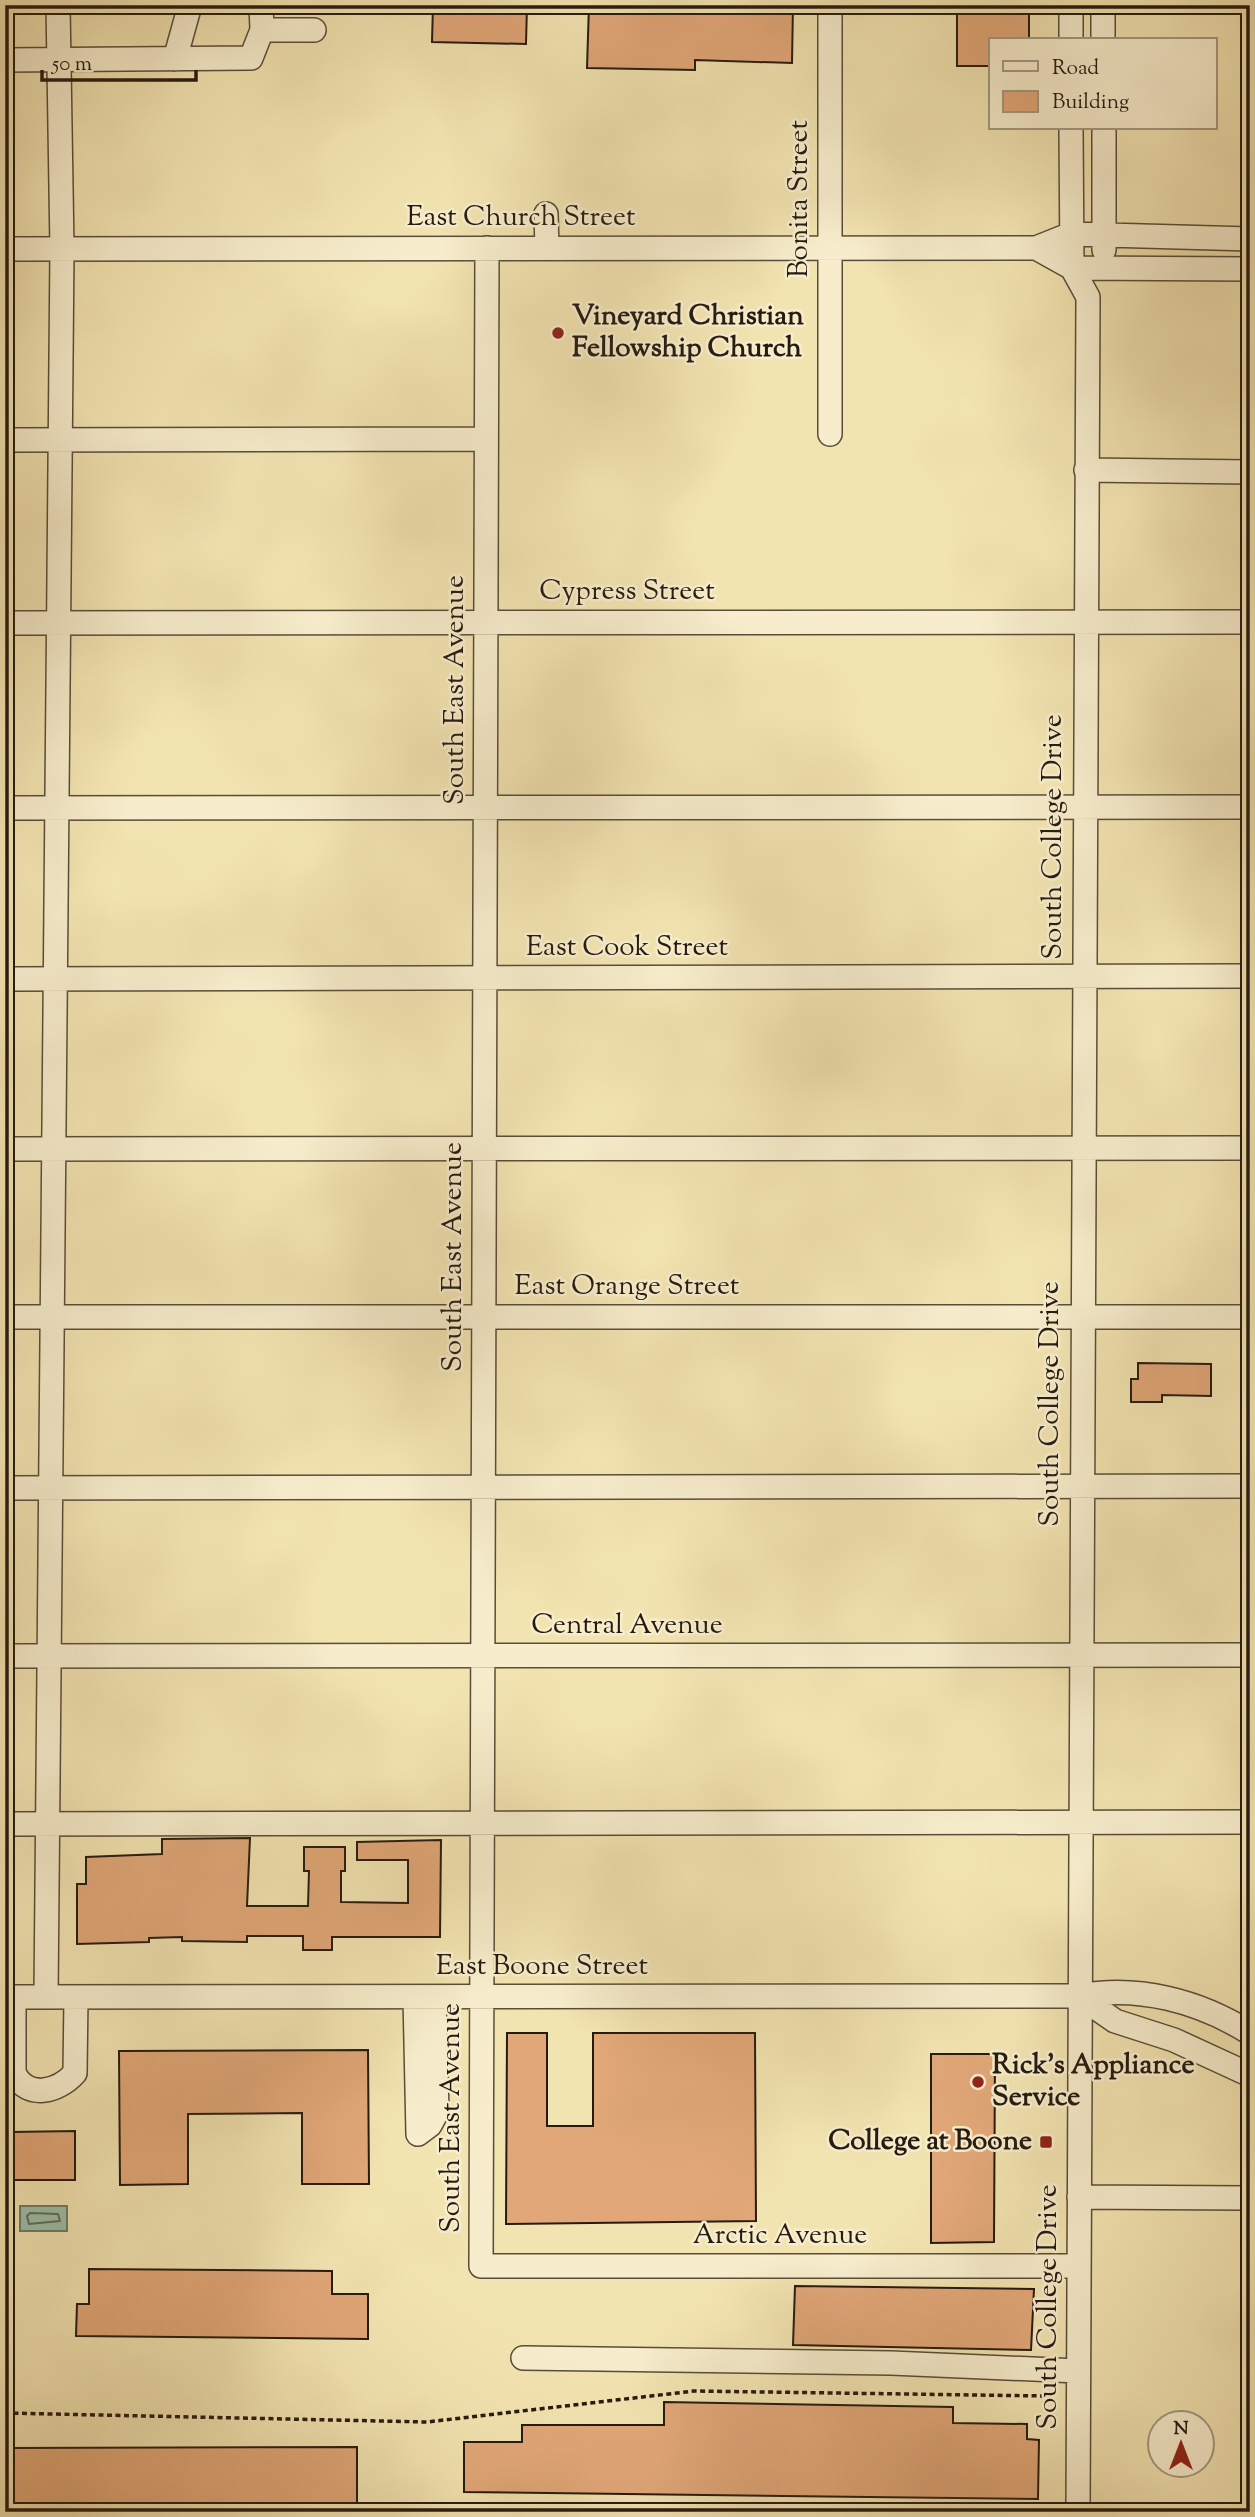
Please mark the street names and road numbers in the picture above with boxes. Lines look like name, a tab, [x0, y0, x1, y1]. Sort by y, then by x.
street label: Bonita Street	[780, 120, 820, 278]
street label: East Church Street	[407, 198, 636, 238]
street label: Cypress Street	[539, 572, 715, 612]
street label: South East Avenue	[436, 575, 476, 805]
street label: South College Drive	[1034, 714, 1074, 960]
street label: East Cook Street	[526, 928, 728, 968]
street label: South East Avenue	[434, 1142, 474, 1372]
street label: East Orange Street	[515, 1267, 740, 1307]
street label: South College Drive	[1031, 1281, 1071, 1527]
street label: Central Avenue	[531, 1606, 723, 1646]
street label: East Boone Street	[436, 1947, 649, 1987]
street label: South East Avenue	[432, 2003, 472, 2233]
street label: South College Drive	[1029, 2184, 1069, 2430]
street label: Arctic Avenue	[693, 2216, 867, 2256]

